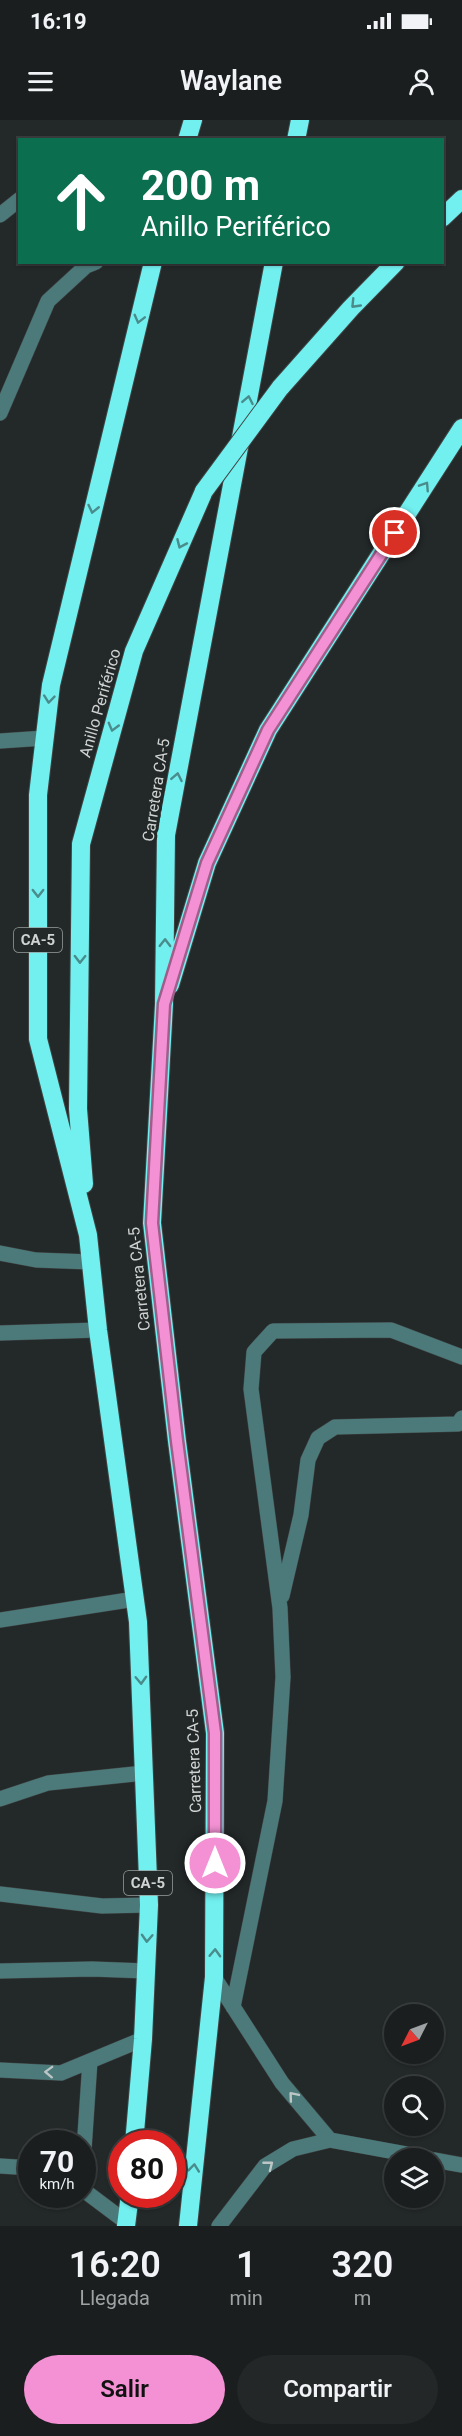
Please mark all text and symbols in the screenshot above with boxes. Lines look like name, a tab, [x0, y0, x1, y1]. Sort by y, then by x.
text: 16:19	[30, 9, 87, 34]
icon: menu	[24, 65, 57, 98]
text: Waylane	[180, 65, 282, 97]
icon: person	[405, 65, 438, 98]
text: 200 m	[141, 161, 260, 210]
icon: ahead	[42, 162, 120, 240]
text: Anillo Periférico	[141, 211, 331, 243]
one-way arrow	[351, 297, 362, 307]
one-way arrow	[133, 314, 146, 324]
one-way arrow	[241, 395, 254, 405]
one-way arrow	[417, 482, 428, 493]
one-way arrow	[87, 504, 100, 514]
pin	[369, 507, 420, 558]
icon: arrive	[378, 516, 411, 549]
one-way arrow	[176, 538, 188, 549]
street label: Anillo Periférico	[75, 646, 125, 760]
one-way arrow	[43, 694, 56, 703]
one-way arrow	[108, 722, 121, 732]
street label: Carretera CA-5	[138, 737, 174, 843]
one-way arrow	[170, 773, 183, 783]
one-way arrow	[32, 889, 44, 898]
road number: CA-5	[14, 928, 62, 952]
one-way arrow	[159, 939, 171, 948]
one-way arrow	[73, 955, 86, 964]
street label: Carretera CA-5	[124, 1226, 154, 1332]
one-way arrow	[134, 1676, 147, 1685]
street label: Carretera CA-5	[183, 1709, 205, 1813]
position arrow	[183, 1831, 247, 1895]
road number: CA-5	[124, 1871, 172, 1895]
one-way arrow	[141, 1933, 154, 1942]
one-way arrow	[208, 1948, 221, 1957]
north arrow	[384, 2004, 444, 2064]
map controls	[384, 2004, 444, 2208]
one-way arrow	[45, 2066, 54, 2078]
button: search	[384, 2076, 444, 2136]
one-way arrow	[289, 2091, 300, 2102]
speed limit sign: 80	[108, 2130, 186, 2208]
text: 70	[40, 2144, 74, 2179]
button: layers	[384, 2148, 444, 2208]
one-way arrow	[262, 2161, 273, 2172]
one-way arrow	[187, 2163, 200, 2172]
text: km/h	[39, 2175, 75, 2193]
text: 16:20	[69, 2244, 161, 2286]
text: 1	[236, 2244, 256, 2286]
text: 320	[332, 2244, 393, 2286]
text: Llegada	[79, 2286, 150, 2310]
text: min	[229, 2286, 263, 2310]
text: m	[354, 2286, 371, 2310]
button: Salir	[24, 2355, 225, 2424]
button: Compartir	[237, 2355, 438, 2424]

